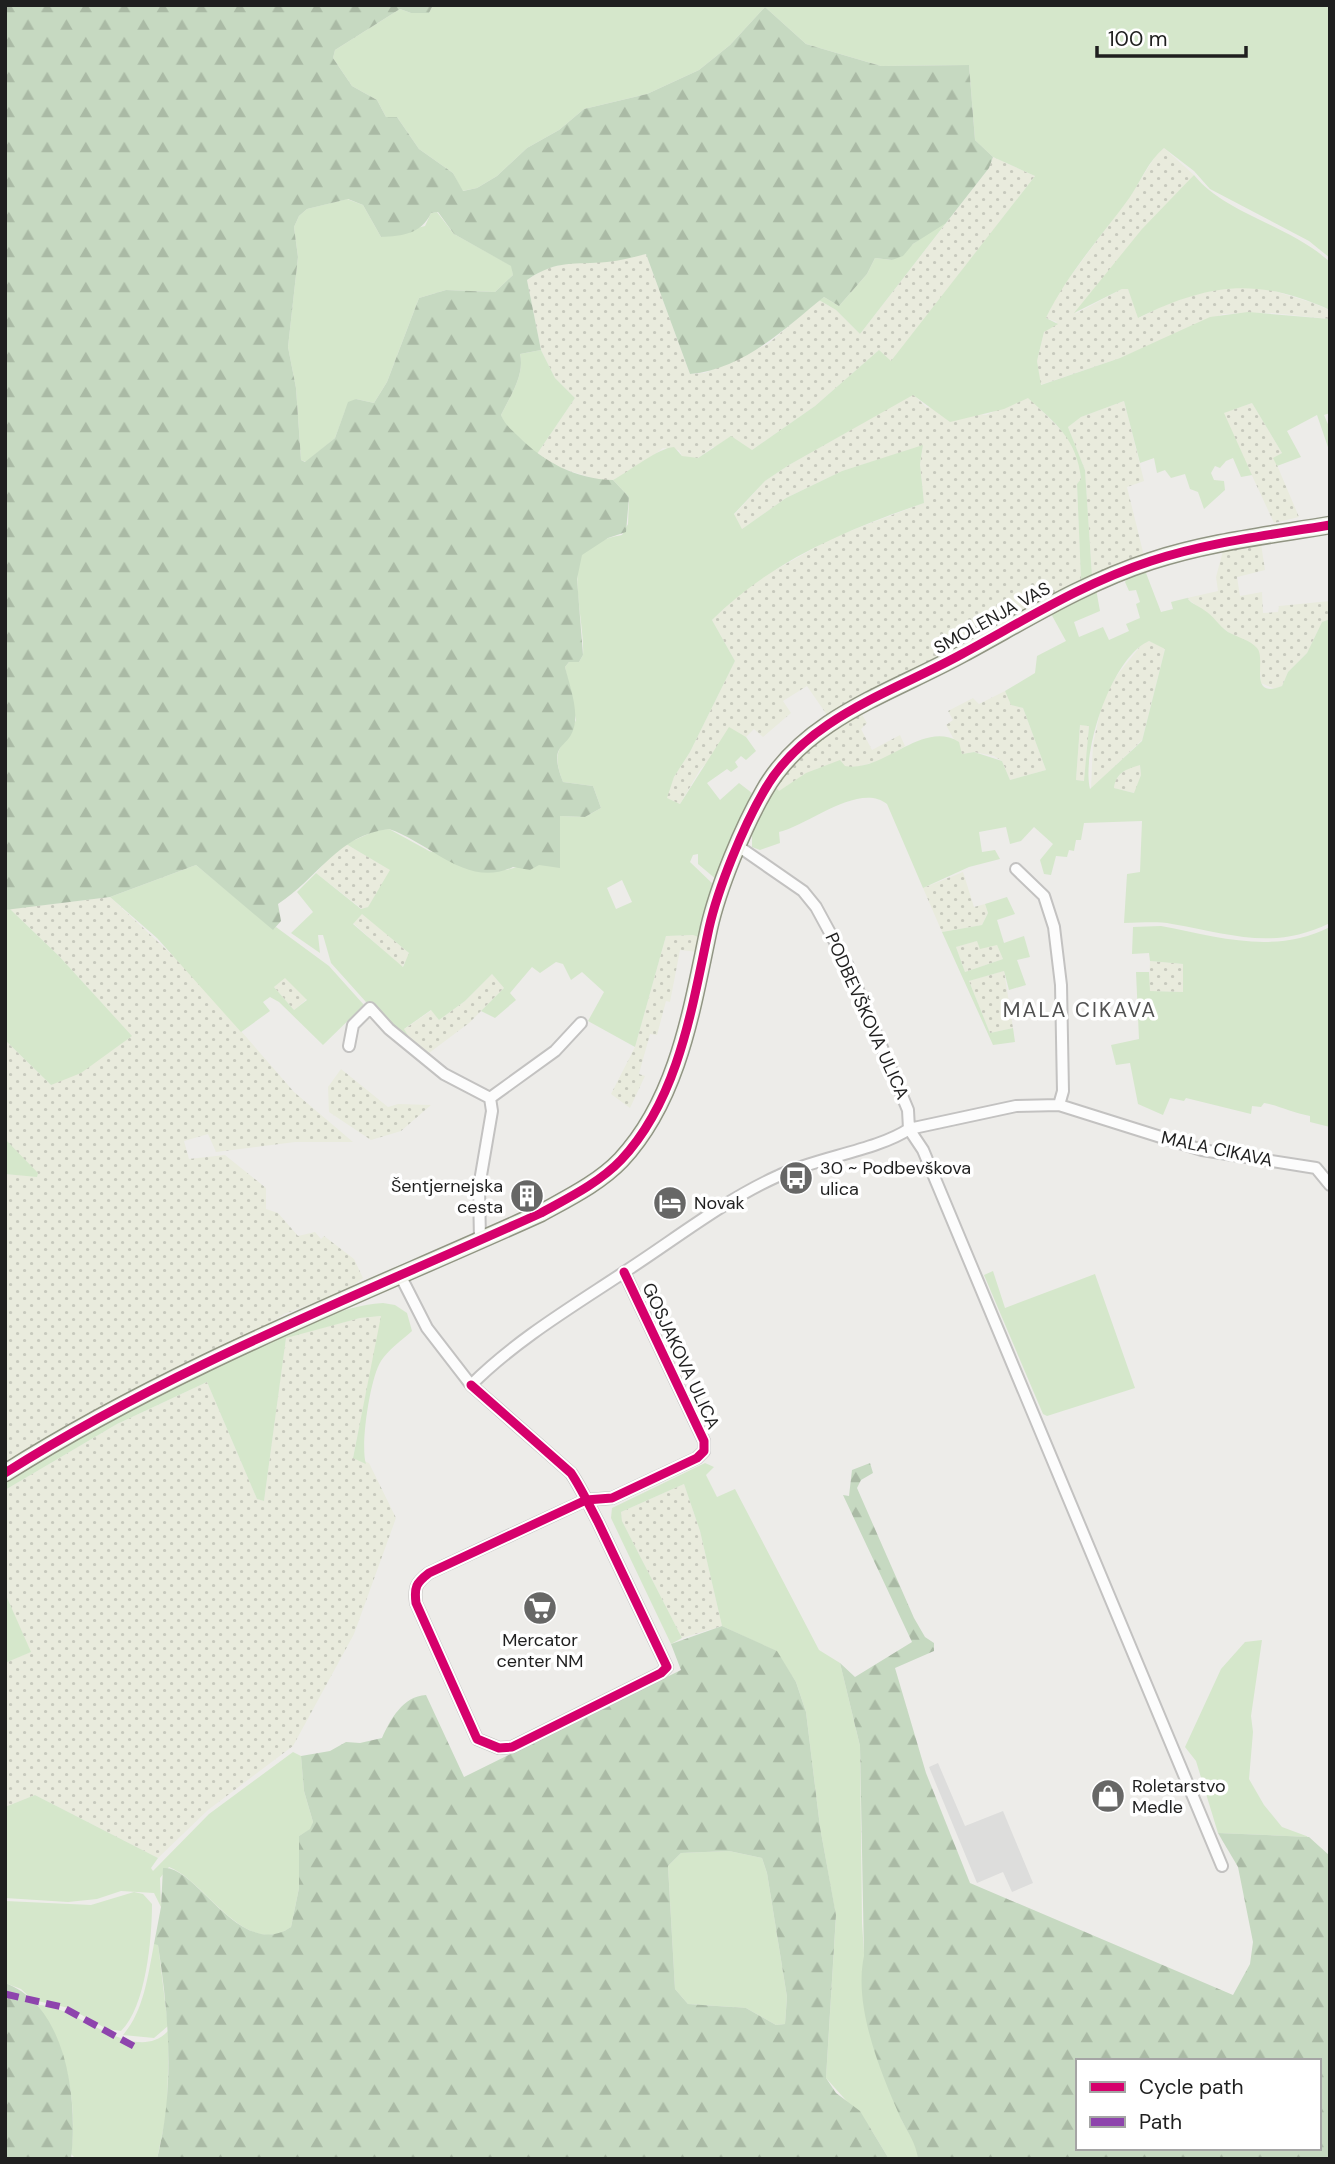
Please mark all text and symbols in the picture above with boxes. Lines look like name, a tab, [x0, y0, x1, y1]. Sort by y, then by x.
scale bar	[1097, 14, 1246, 58]
text: 100 m	[1108, 25, 1168, 53]
street label: SMOLENJA VAS	[930, 576, 1054, 660]
street label: PODBEVŠKOVA ULICA	[819, 929, 915, 1103]
district label: MALA CIKAVA	[1003, 996, 1157, 1024]
street label: MALA CIKAVA	[1159, 1125, 1275, 1173]
place label: 30 ~ Podbevškova ulica	[820, 1156, 971, 1201]
bus stop icon: 30 ~ Podbevškova ulica	[777, 1159, 815, 1197]
place label: Šentjernejska cesta	[391, 1174, 503, 1219]
building icon: Šentjernejska cesta	[508, 1177, 546, 1215]
hotel icon: Novak	[651, 1184, 689, 1222]
place label: Novak	[694, 1191, 745, 1215]
street label: GOSJAKOVA ULICA	[637, 1279, 725, 1433]
supermarket icon: Mercator center NM	[521, 1589, 559, 1627]
place label: Mercator center NM	[497, 1628, 583, 1673]
place label: Roletarstvo Medle	[1132, 1774, 1226, 1819]
shop icon: Roletarstvo Medle	[1089, 1777, 1127, 1815]
legend	[1076, 2059, 1321, 2150]
text: Cycle path	[1139, 2073, 1244, 2101]
text: Path	[1139, 2108, 1182, 2136]

